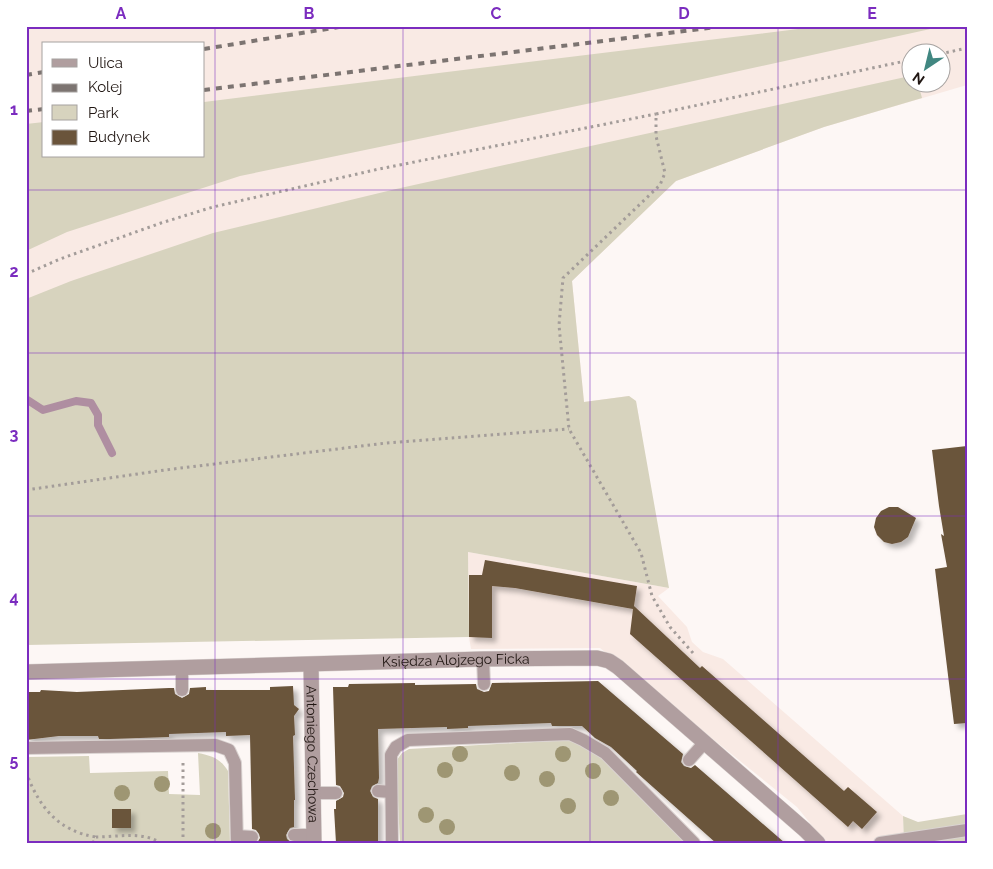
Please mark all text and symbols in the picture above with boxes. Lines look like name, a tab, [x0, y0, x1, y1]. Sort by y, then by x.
text: A	[116, 4, 127, 23]
text: B	[304, 4, 315, 23]
text: C	[491, 4, 502, 23]
text: D	[678, 4, 690, 23]
text: E	[867, 4, 877, 23]
legend	[42, 42, 205, 158]
north arrow	[900, 42, 950, 92]
text: Ulica	[88, 54, 123, 72]
text: N	[910, 69, 928, 88]
text: Kolej	[88, 78, 122, 96]
text: 1	[10, 100, 18, 119]
text: Park	[88, 104, 119, 122]
text: Budynek	[88, 128, 150, 146]
text: 2	[9, 262, 19, 281]
text: 3	[10, 425, 19, 444]
text: 4	[9, 588, 19, 607]
street label: Księdza Alojzego Ficka	[382, 651, 530, 670]
street label: Antoniego Czechowa	[303, 685, 322, 823]
text: 5	[10, 751, 19, 770]

